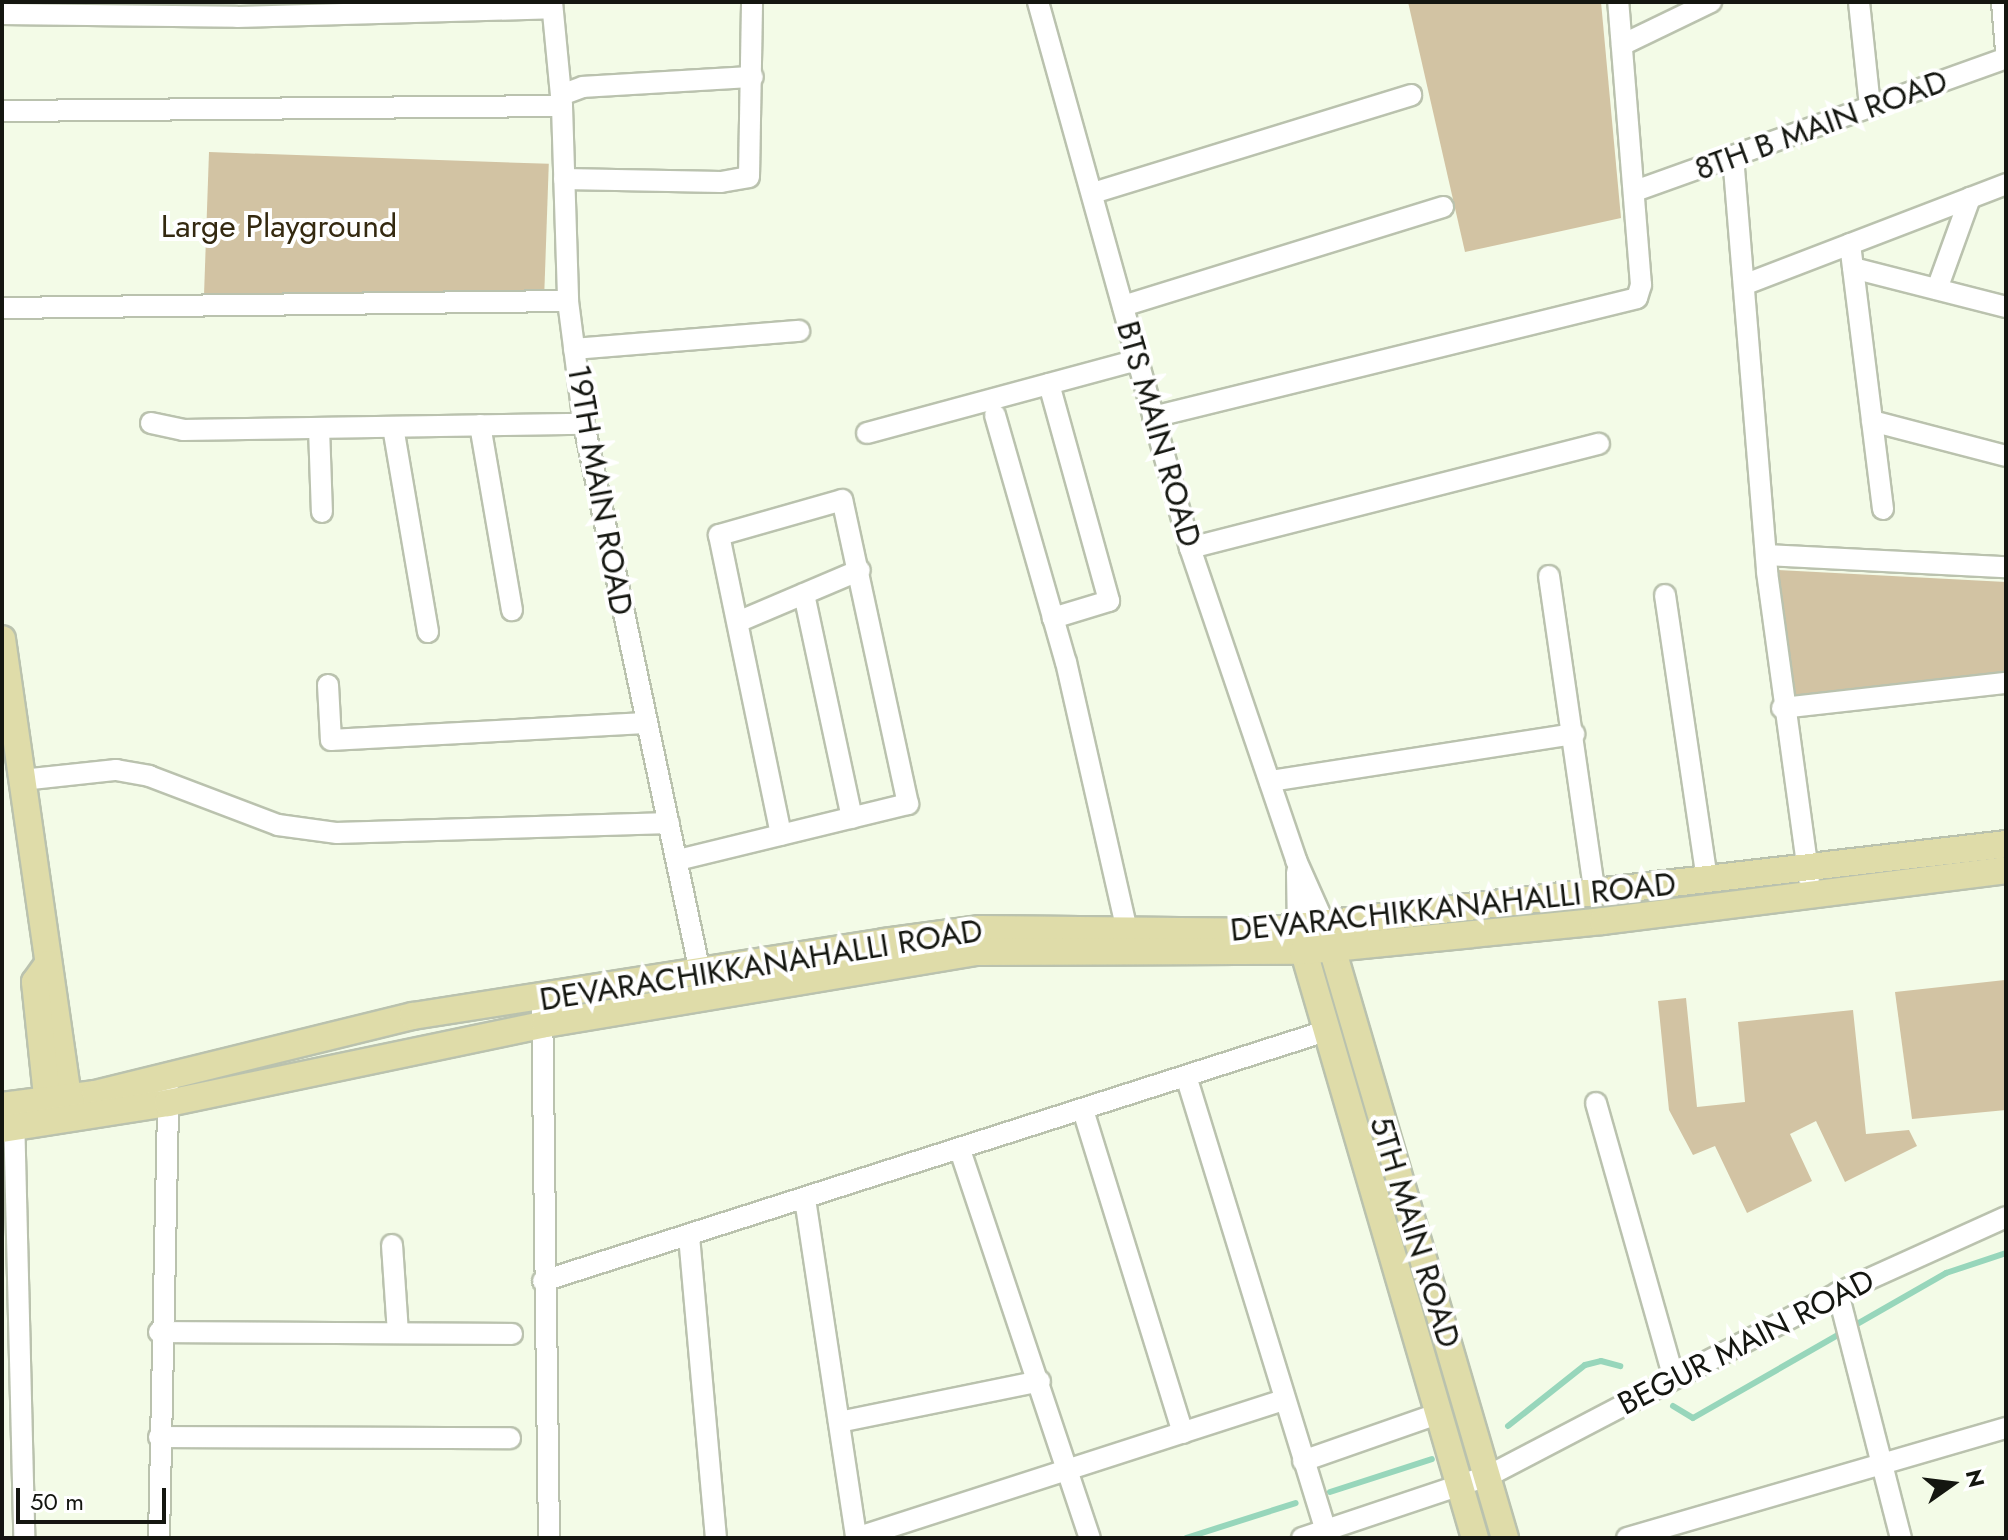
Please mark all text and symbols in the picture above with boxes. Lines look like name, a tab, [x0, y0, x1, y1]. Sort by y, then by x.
street label: 8TH B MAIN ROAD	[1690, 62, 1952, 188]
park label: Large Playground	[161, 207, 397, 245]
street label: BTS MAIN ROAD	[1108, 317, 1210, 551]
street label: 19TH MAIN ROAD	[559, 362, 641, 618]
street label: DEVARACHIKKANAHALLI ROAD	[1228, 865, 1678, 949]
street label: DEVARACHIKKANAHALLI ROAD	[537, 911, 985, 1019]
street label: 5TH MAIN ROAD	[1362, 1112, 1468, 1352]
street label: BEGUR MAIN ROAD	[1612, 1261, 1880, 1423]
north arrow	[1912, 1444, 1992, 1524]
text: N	[1958, 1466, 1993, 1491]
scale bar	[20, 1472, 170, 1522]
text: 50 m	[30, 1484, 84, 1519]

